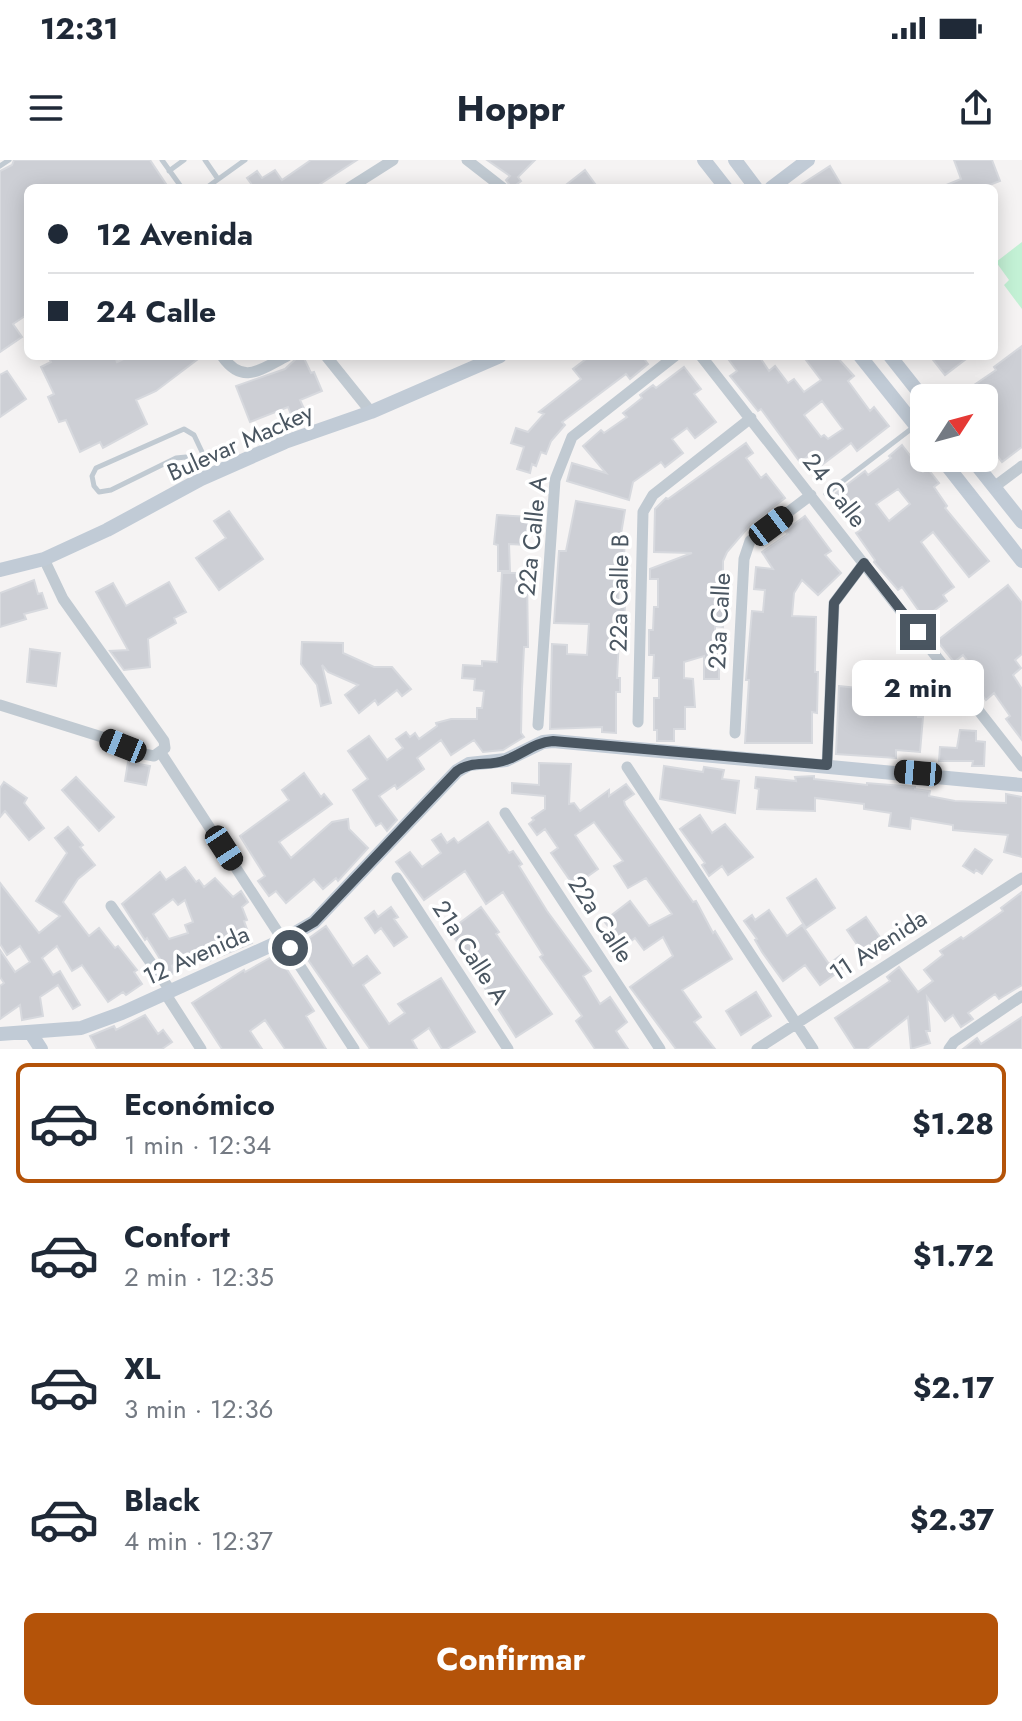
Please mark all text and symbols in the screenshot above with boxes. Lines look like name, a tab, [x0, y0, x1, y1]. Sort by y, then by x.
text: 12:31	[40, 7, 119, 50]
text: Hoppr	[457, 82, 565, 134]
icon: menu	[24, 86, 68, 130]
icon: share	[954, 86, 998, 130]
text: 12 Avenida	[96, 213, 253, 256]
text: 24 Calle	[96, 290, 216, 333]
north arrow	[910, 384, 998, 472]
map controls	[910, 384, 998, 472]
street label: Bulevar Mackey	[162, 394, 319, 490]
street label: 24 Calle	[795, 445, 875, 535]
street label: 22a Calle A	[508, 474, 556, 598]
car	[745, 502, 797, 550]
street label: 22a Calle B	[600, 534, 638, 652]
street label: 23a Calle	[699, 572, 739, 670]
route end	[900, 614, 936, 650]
callout: 2 min	[852, 660, 984, 716]
text: 2 min	[884, 669, 952, 707]
car	[96, 726, 150, 766]
car	[893, 759, 943, 787]
car	[201, 821, 247, 875]
street label: 22a Calle	[560, 869, 642, 969]
street label: 21a Calle A	[424, 893, 518, 1011]
street label: 11 Avenida	[822, 900, 934, 990]
street label: 12 Avenida	[137, 916, 255, 994]
route start	[272, 930, 308, 966]
text: Económico	[124, 1083, 275, 1126]
icon: car	[28, 1087, 100, 1159]
text: $1.28	[912, 1102, 994, 1145]
text: 1 min · 12:34	[124, 1126, 271, 1164]
text: Confort	[124, 1215, 230, 1258]
icon: car	[28, 1219, 100, 1291]
text: $1.72	[913, 1234, 994, 1277]
text: 2 min · 12:35	[124, 1258, 274, 1296]
text: XL	[124, 1347, 160, 1390]
icon: car	[28, 1351, 100, 1423]
text: $2.17	[913, 1366, 994, 1409]
text: 3 min · 12:36	[124, 1390, 274, 1428]
text: Black	[124, 1479, 200, 1522]
icon: car	[28, 1483, 100, 1555]
text: $2.37	[910, 1498, 994, 1541]
text: 4 min · 12:37	[124, 1522, 273, 1560]
button: Confirmar	[24, 1613, 998, 1705]

